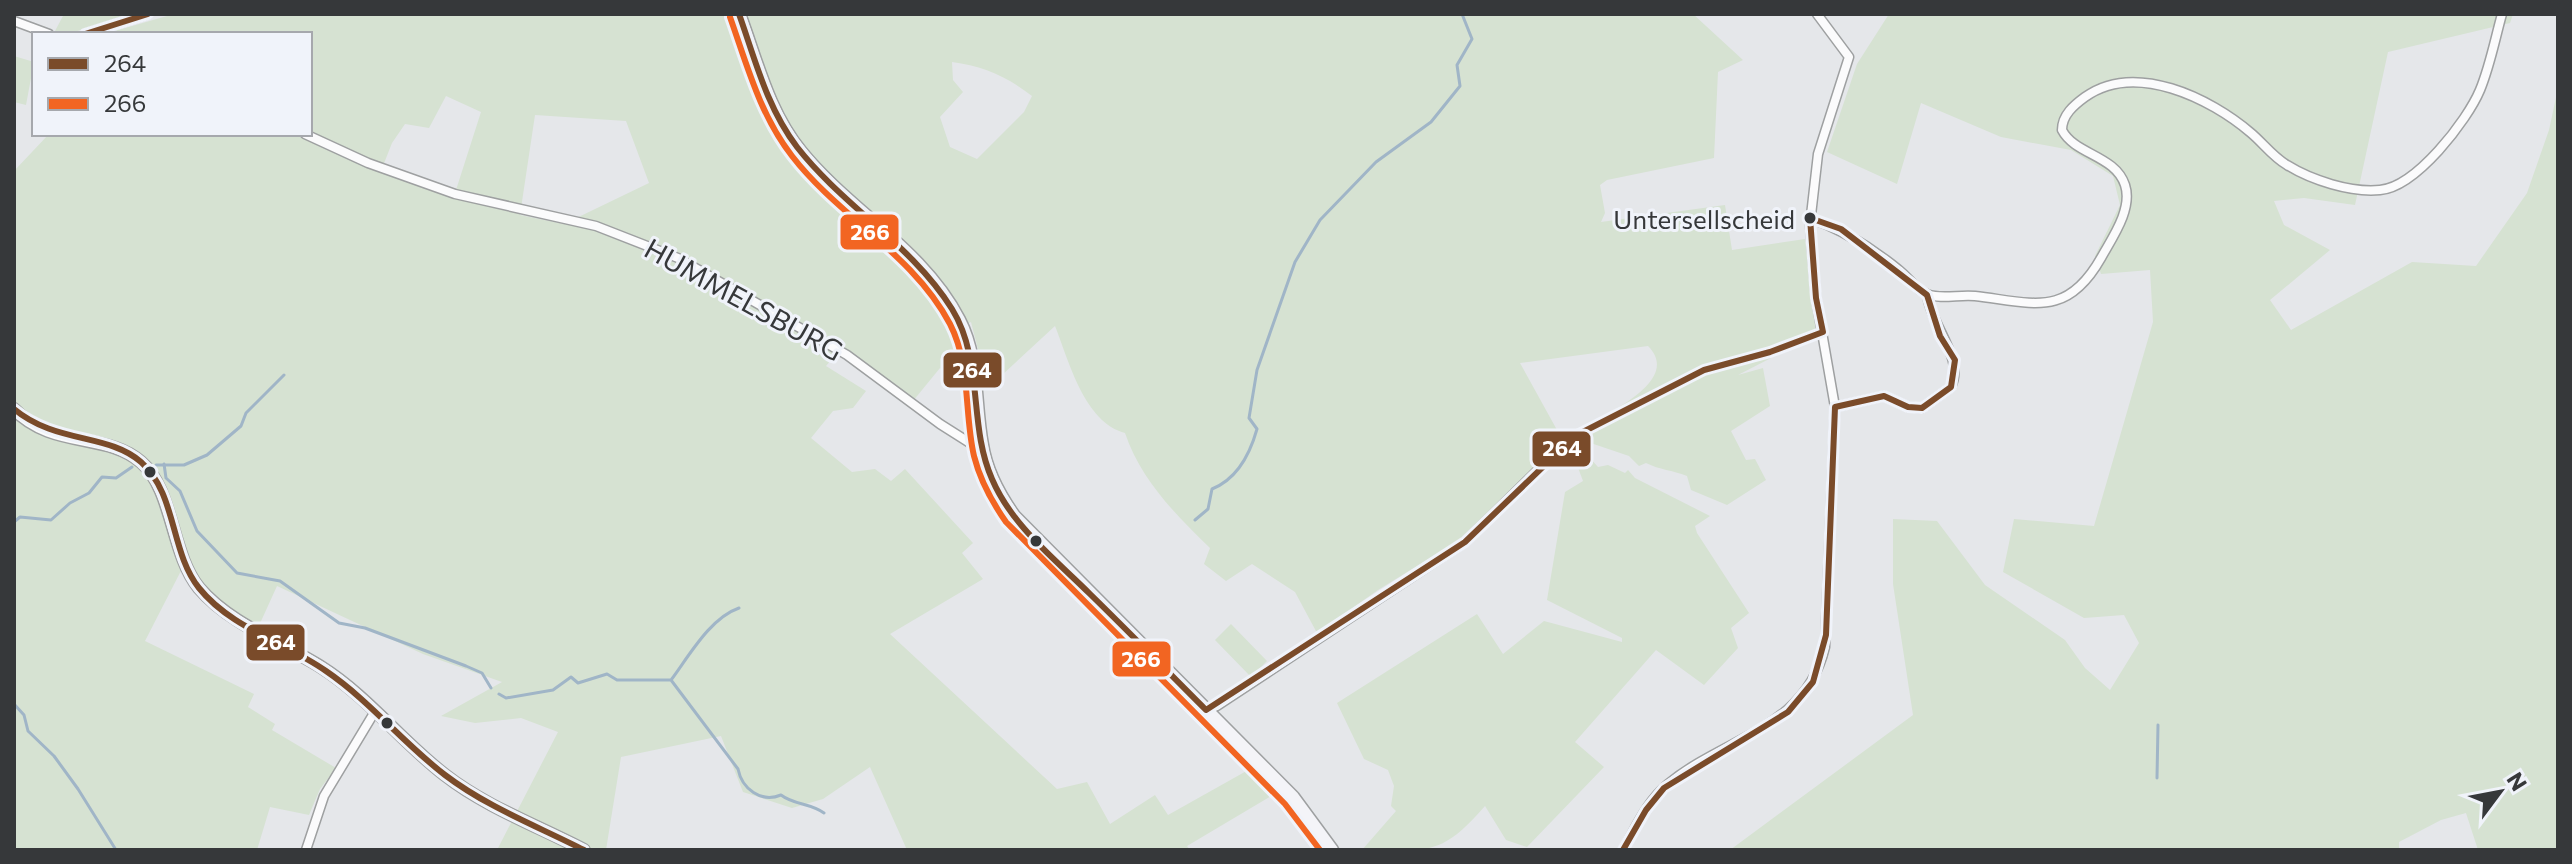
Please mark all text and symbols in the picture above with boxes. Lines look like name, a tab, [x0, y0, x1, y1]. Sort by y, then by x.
legend	[32, 32, 312, 136]
text: 264	[104, 48, 146, 77]
text: 266	[104, 88, 146, 117]
place label: Untersellscheid	[1613, 203, 1795, 234]
marker: Untersellscheid	[1802, 210, 1818, 226]
line badge: 266	[839, 213, 900, 251]
text: 266	[850, 218, 890, 245]
street label: HUMMELSBURG	[639, 231, 849, 367]
line badge: 264	[942, 351, 1003, 389]
text: 264	[952, 356, 992, 383]
line badge: 264	[1531, 430, 1592, 468]
text: 264	[1542, 434, 1582, 461]
unlabelled marker	[142, 464, 158, 480]
unlabelled marker	[1028, 533, 1044, 549]
line badge: 264	[245, 623, 306, 662]
text: 264	[256, 628, 296, 655]
line badge: 266	[1111, 640, 1172, 678]
text: 266	[1121, 645, 1161, 672]
unlabelled marker	[379, 715, 395, 731]
north arrow	[2460, 752, 2540, 832]
text: N	[2502, 767, 2533, 795]

